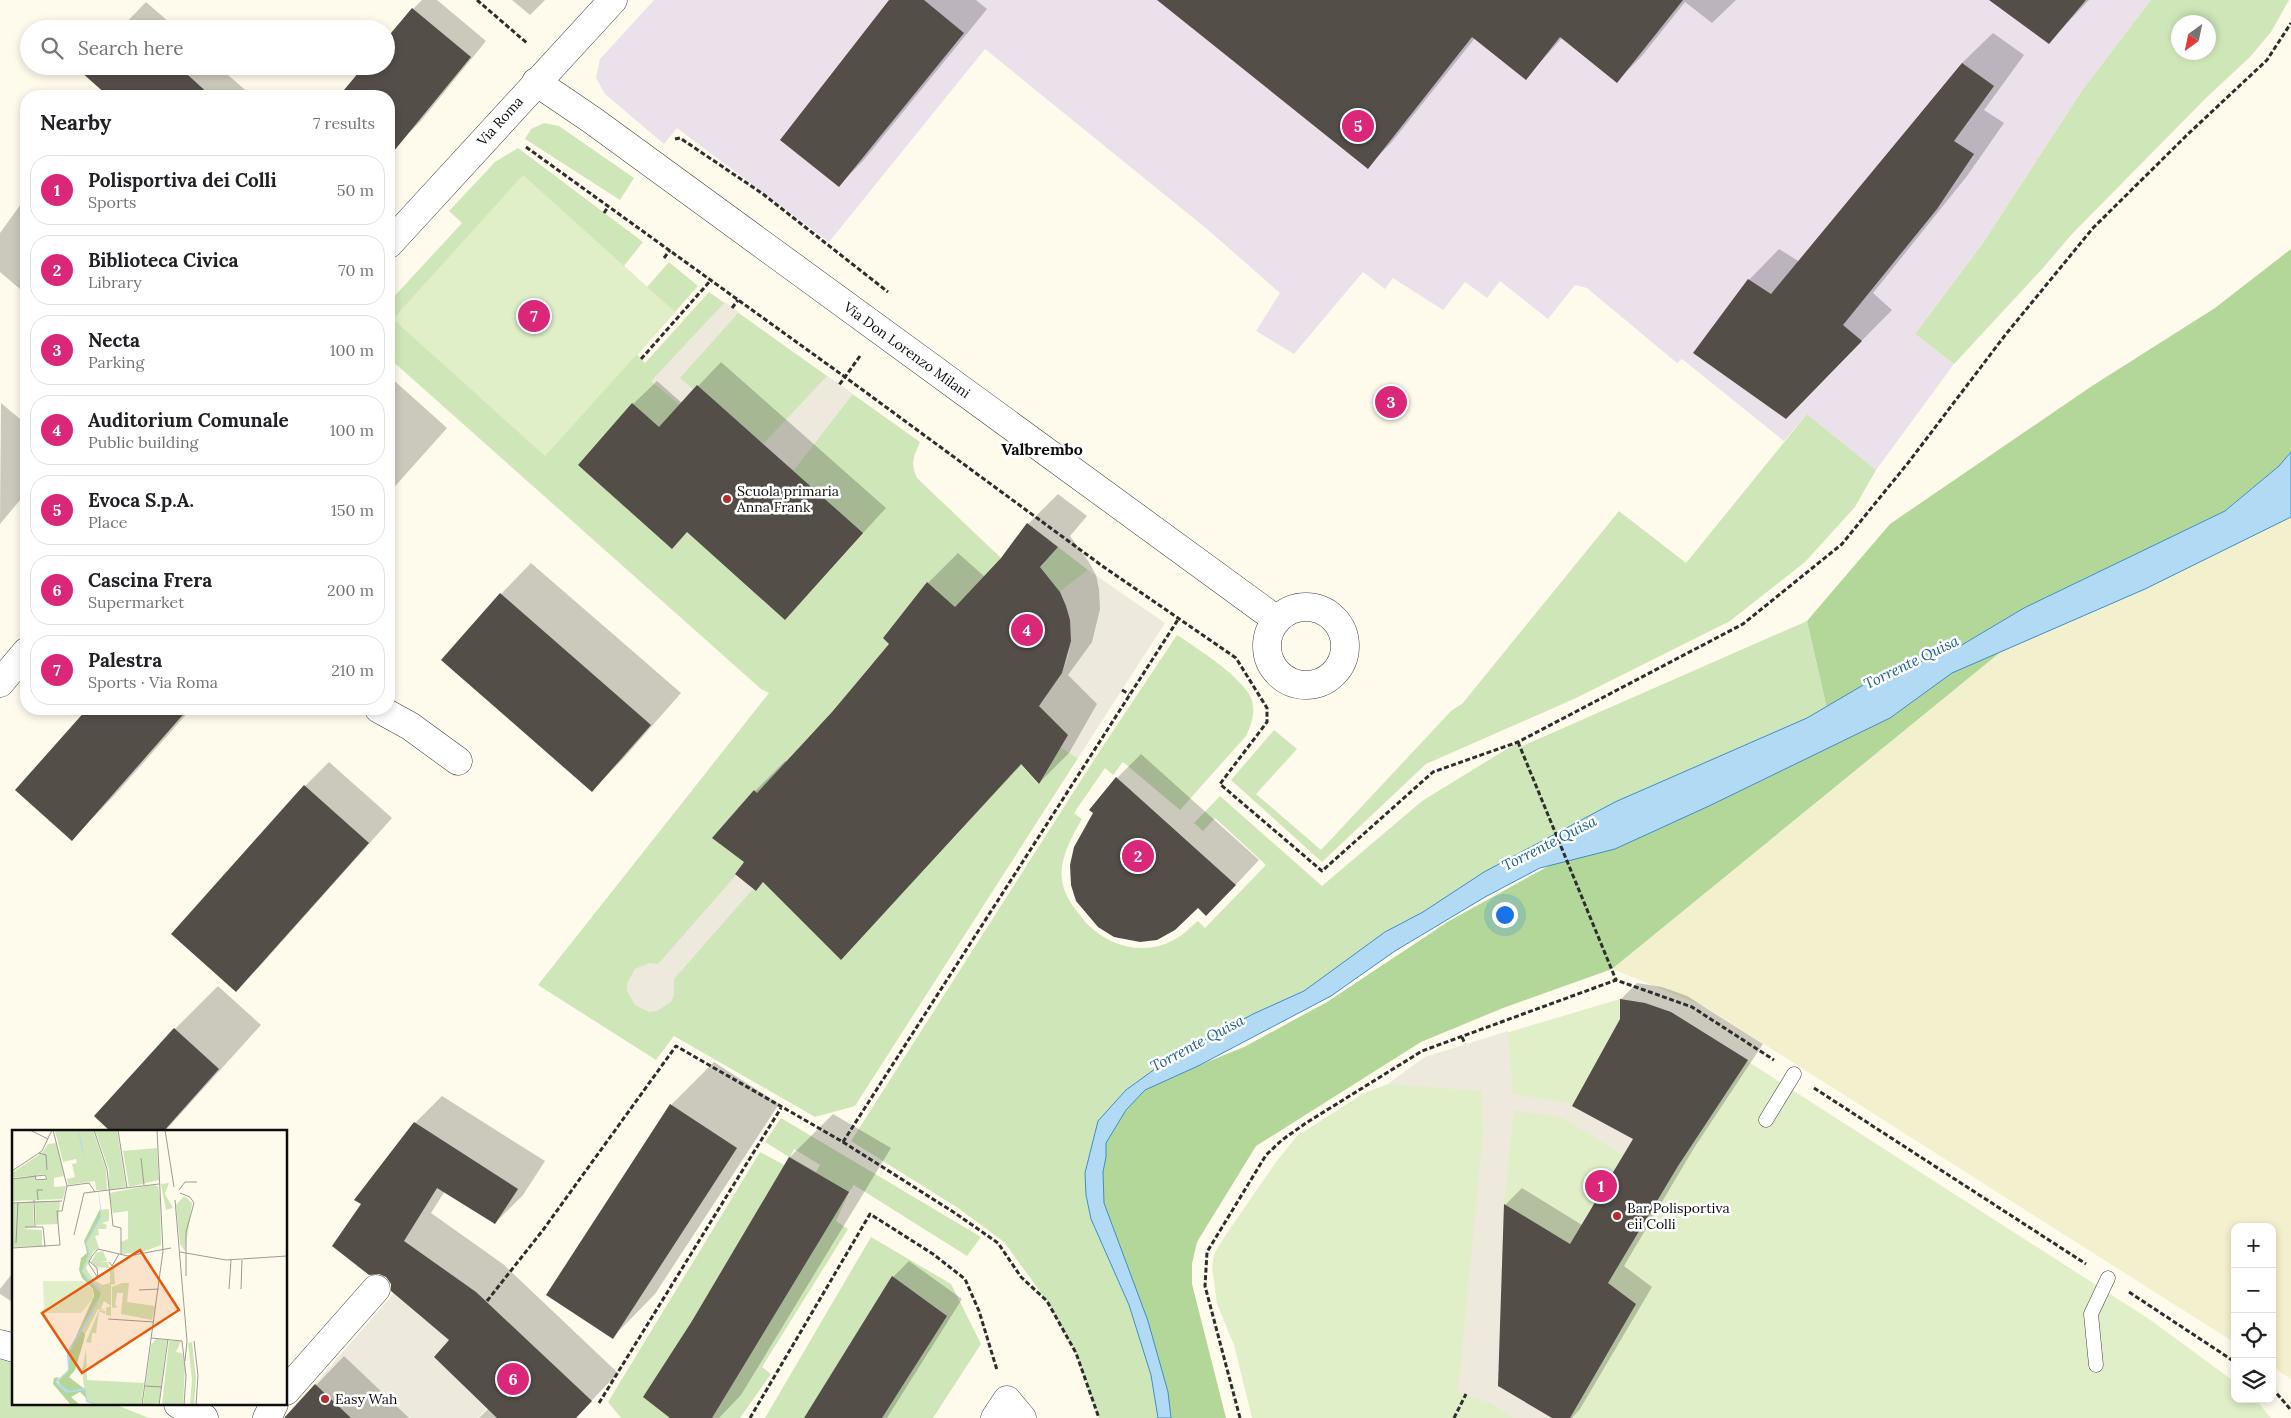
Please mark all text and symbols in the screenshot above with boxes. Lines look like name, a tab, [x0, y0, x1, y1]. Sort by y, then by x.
north arrow	[2171, 15, 2216, 60]
search box	[20, 20, 395, 75]
icon: search	[38, 34, 66, 62]
text: Search here	[78, 36, 184, 60]
street label: Via Roma	[472, 93, 527, 150]
pin: 5	[1342, 107, 1374, 145]
text: Nearby	[40, 109, 111, 136]
text: 7 results	[313, 113, 375, 133]
text: Polisportiva dei Colli	[88, 168, 277, 192]
text: 1	[54, 180, 60, 200]
text: 50 m	[337, 180, 374, 200]
text: Sports	[88, 192, 137, 212]
text: Biblioteca Civica	[88, 248, 239, 272]
text: 2	[53, 260, 61, 280]
text: 70 m	[338, 260, 374, 280]
text: Library	[88, 272, 142, 292]
pin: 7	[518, 297, 550, 335]
street label: Via Don Lorenzo Milani	[839, 297, 974, 402]
text: Necta	[88, 328, 140, 352]
text: 3	[53, 340, 61, 360]
text: 100 m	[330, 340, 374, 360]
text: Parking	[88, 352, 144, 372]
pin: 3	[1375, 383, 1407, 421]
text: Auditorium Comunale	[88, 408, 289, 432]
text: 4	[53, 420, 61, 440]
text: 100 m	[330, 420, 374, 440]
text: Public building	[88, 432, 198, 452]
district label: Valbrembo	[1001, 439, 1083, 459]
place label: Scuola primaria Anna Frank	[736, 482, 839, 516]
text: Evoca S.p.A.	[88, 488, 194, 512]
marker: Scuola primaria Anna Frank	[721, 493, 733, 505]
text: 5	[53, 500, 61, 520]
text: 150 m	[331, 500, 374, 520]
text: Place	[88, 512, 127, 532]
text: Cascina Frera	[88, 568, 212, 592]
text: 6	[52, 580, 62, 600]
text: 200 m	[327, 580, 374, 600]
text: Supermarket	[88, 592, 184, 612]
pin: 4	[1011, 611, 1043, 649]
water label: Torrente Quisa	[1860, 630, 1962, 693]
text: Palestra	[88, 648, 162, 672]
text: 7	[53, 660, 61, 680]
text: 210 m	[331, 660, 374, 680]
text: Sports · Via Roma	[88, 672, 218, 692]
water label: Torrente Quisa	[1499, 811, 1600, 875]
pin: 2	[1122, 837, 1154, 875]
your location	[1492, 902, 1518, 928]
water label: Torrente Quisa	[1147, 1010, 1248, 1076]
inset map	[12, 1130, 288, 1406]
pin: 1	[1585, 1167, 1617, 1205]
place label: Bar Polisportiva eii Colli	[1627, 1199, 1730, 1233]
marker: Bar Polisportiva eii Colli	[1611, 1210, 1623, 1222]
map controls	[2231, 1223, 2276, 1403]
button: +	[2231, 1223, 2276, 1268]
button: −	[2231, 1268, 2276, 1313]
button: locate	[2231, 1313, 2276, 1358]
button: layers	[2231, 1358, 2276, 1403]
pin: 6	[497, 1360, 529, 1398]
place label: Easy Wah	[335, 1390, 397, 1408]
marker: Easy Wah	[319, 1393, 331, 1405]

